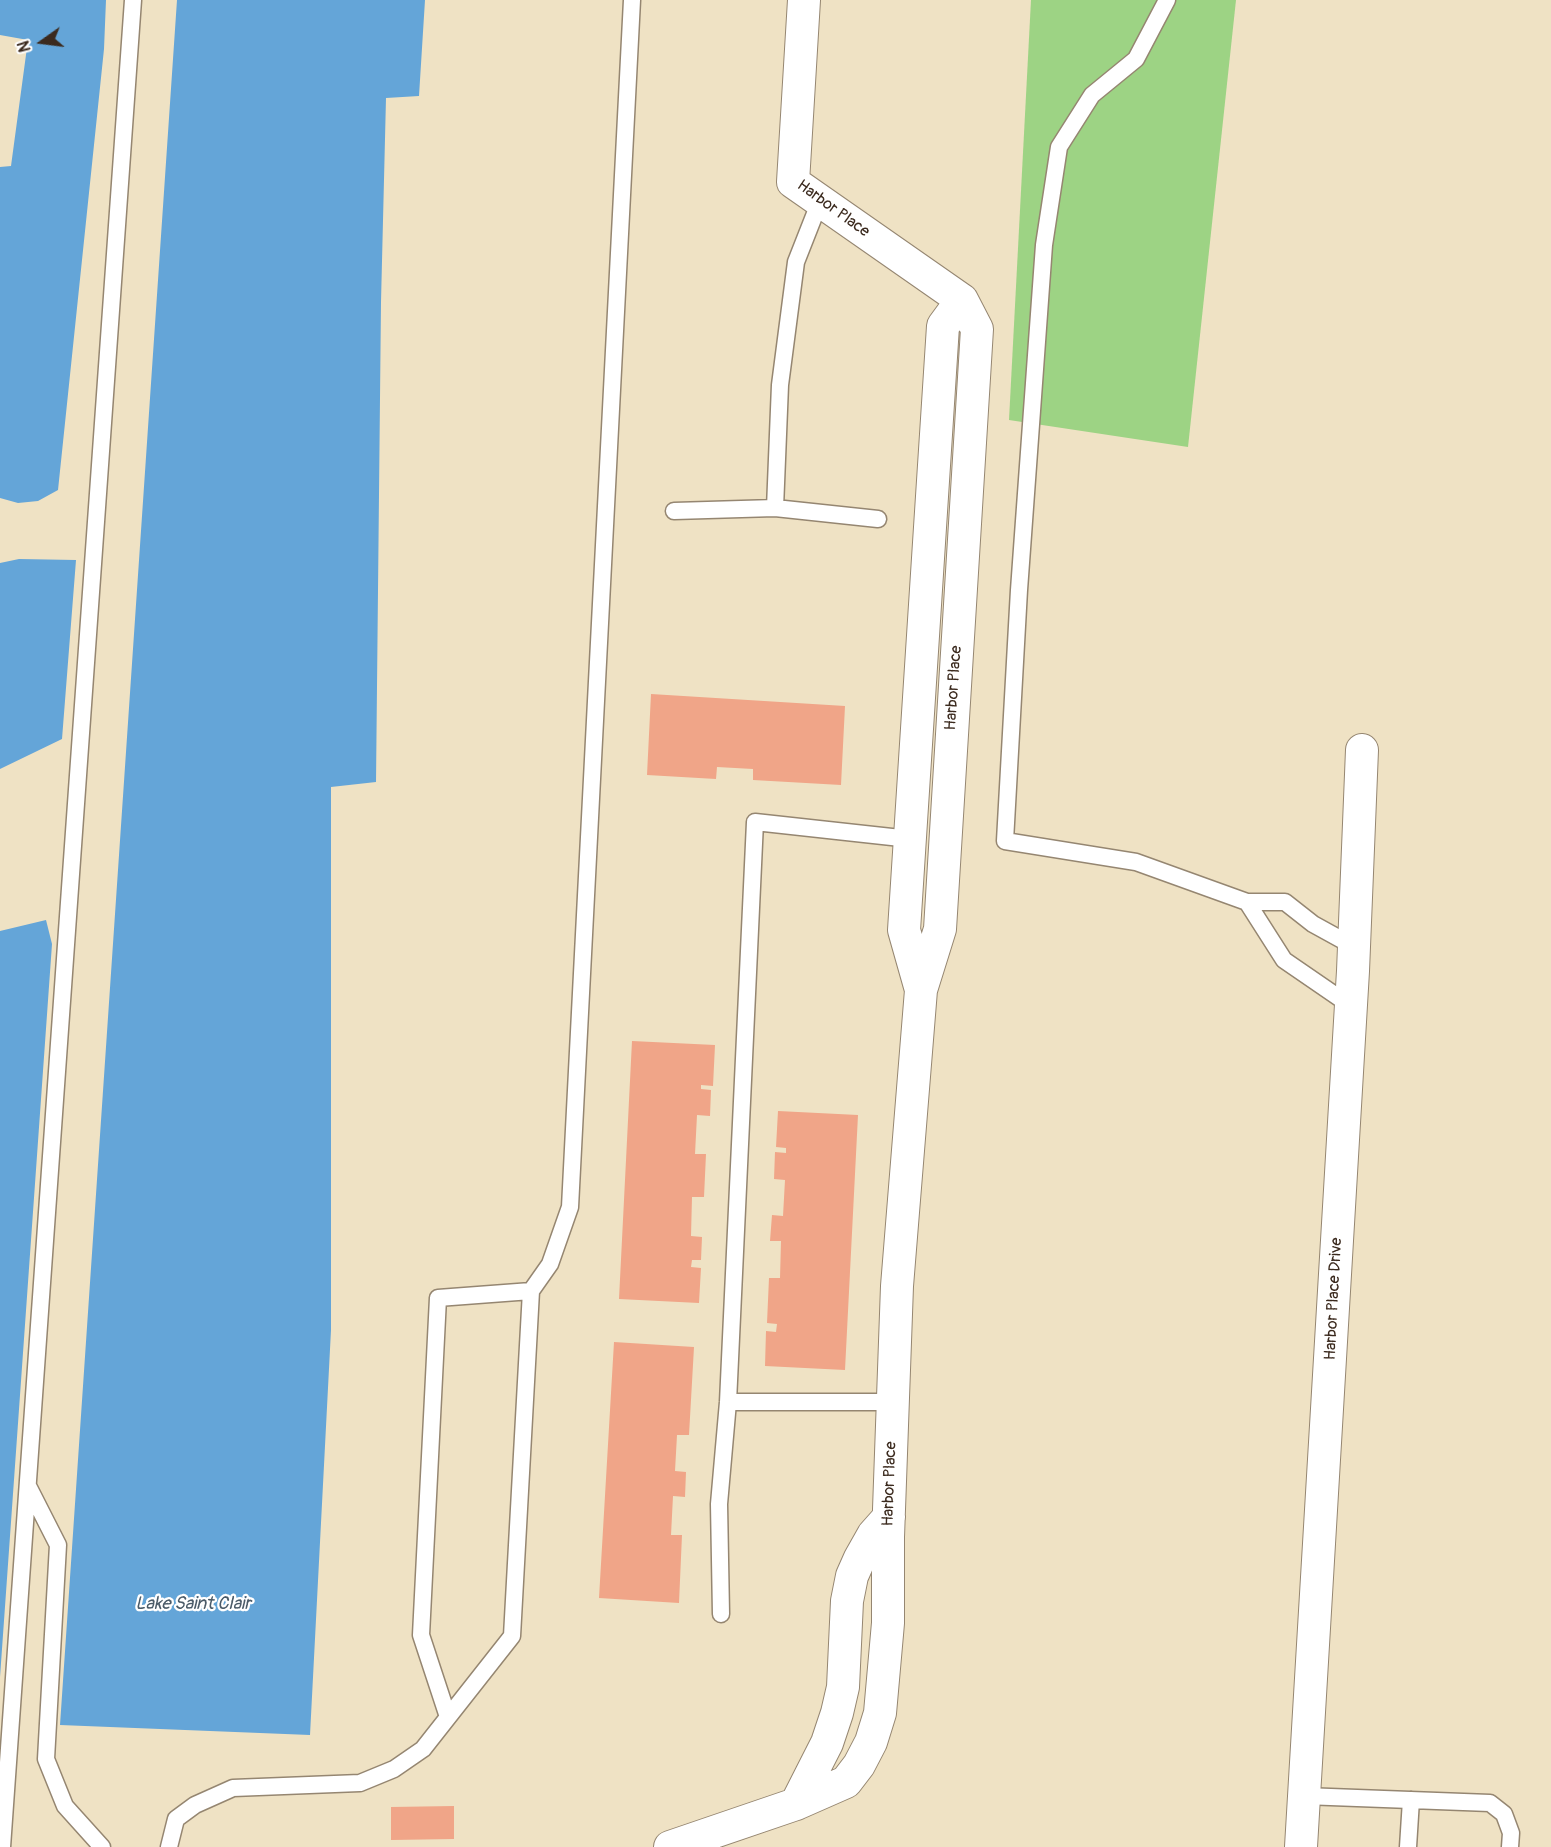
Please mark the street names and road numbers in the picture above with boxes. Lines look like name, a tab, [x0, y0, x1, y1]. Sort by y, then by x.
street label: Harbor Place	[793, 176, 873, 242]
street label: Harbor Place	[941, 645, 967, 731]
street label: Harbor Place Drive	[1321, 1237, 1347, 1361]
street label: Harbor Place	[879, 1441, 901, 1527]

